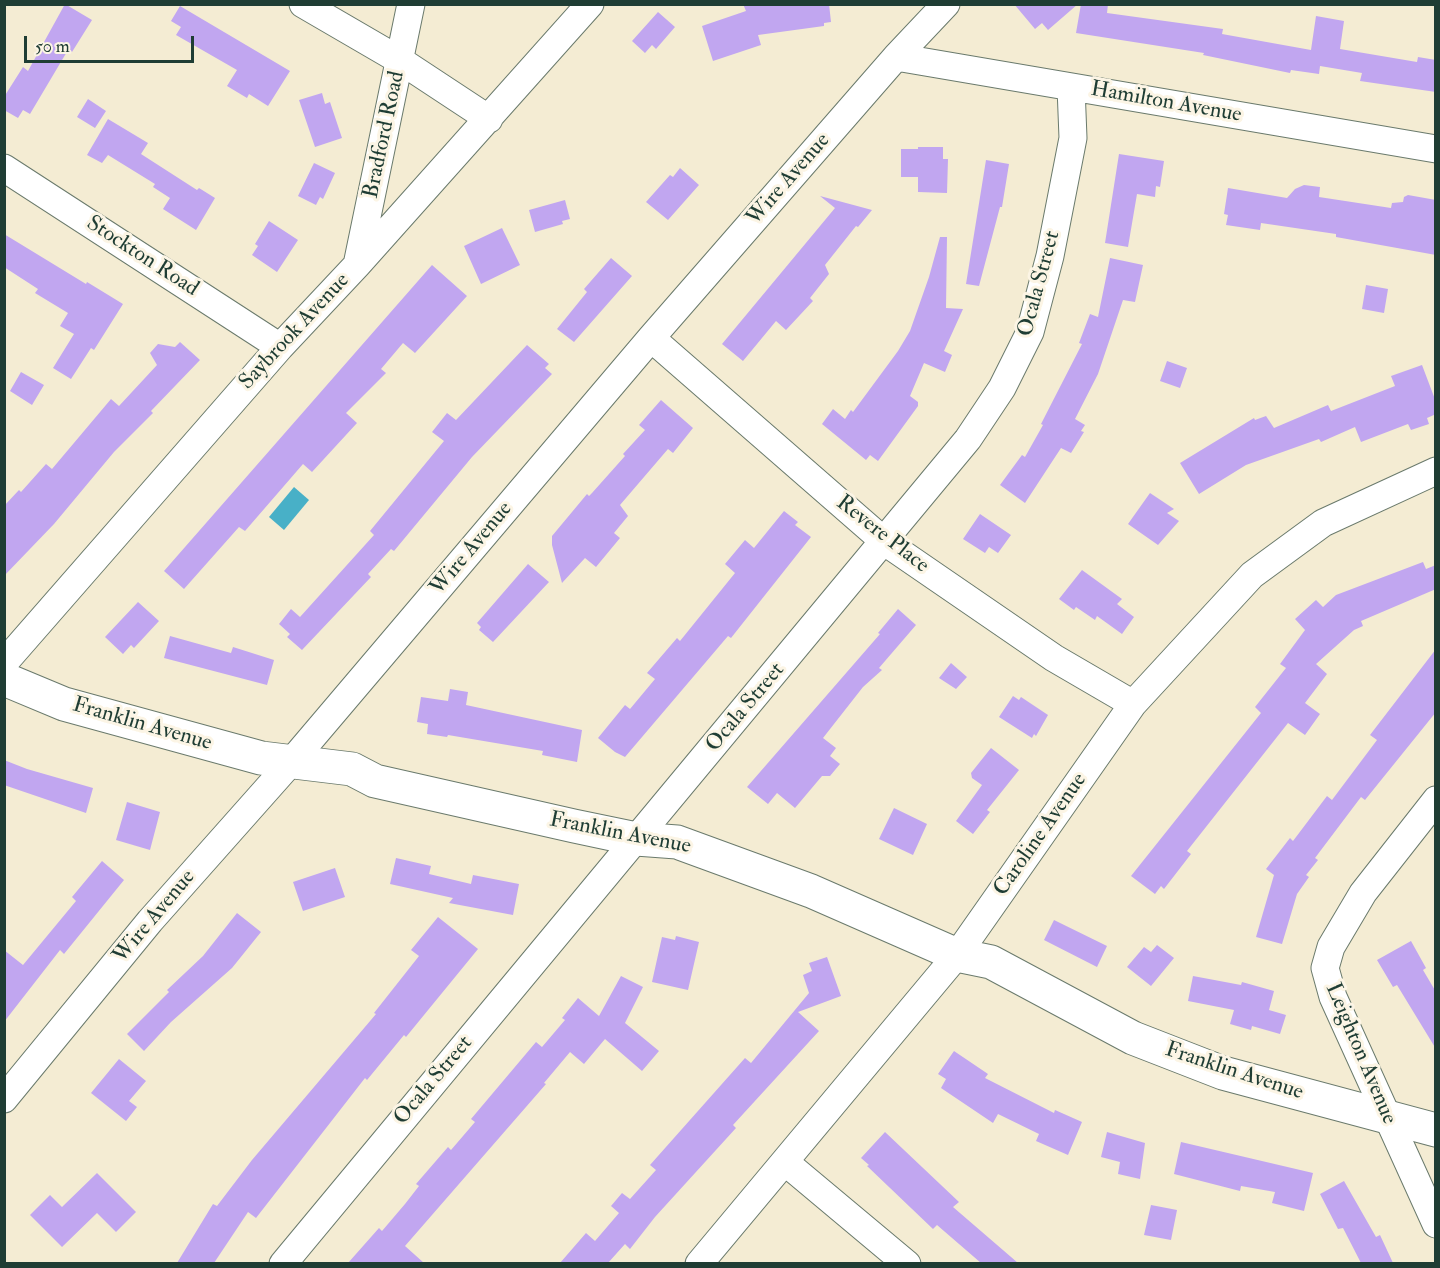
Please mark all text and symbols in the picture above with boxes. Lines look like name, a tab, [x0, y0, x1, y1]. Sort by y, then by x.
scale bar	[27, 24, 196, 62]
text: 50 m	[35, 35, 70, 58]
street label: Bradford Road	[359, 69, 411, 201]
street label: Hamilton Avenue	[1088, 77, 1244, 129]
street label: Wire Avenue	[742, 128, 836, 232]
street label: Stockton Road	[81, 211, 203, 303]
street label: Ocala Street	[1013, 228, 1067, 340]
street label: Saybrook Avenue	[234, 268, 356, 396]
street label: Revere Place	[830, 490, 934, 580]
street label: Wire Avenue	[425, 497, 519, 601]
street label: Ocala Street	[701, 658, 791, 758]
street label: Franklin Avenue	[69, 693, 215, 757]
street label: Caroline Avenue	[989, 768, 1093, 902]
street label: Franklin Avenue	[547, 807, 693, 861]
street label: Wire Avenue	[108, 865, 202, 969]
street label: Leighton Avenue	[1318, 980, 1402, 1128]
street label: Ocala Street	[389, 1031, 479, 1131]
street label: Franklin Avenue	[1162, 1037, 1306, 1107]

